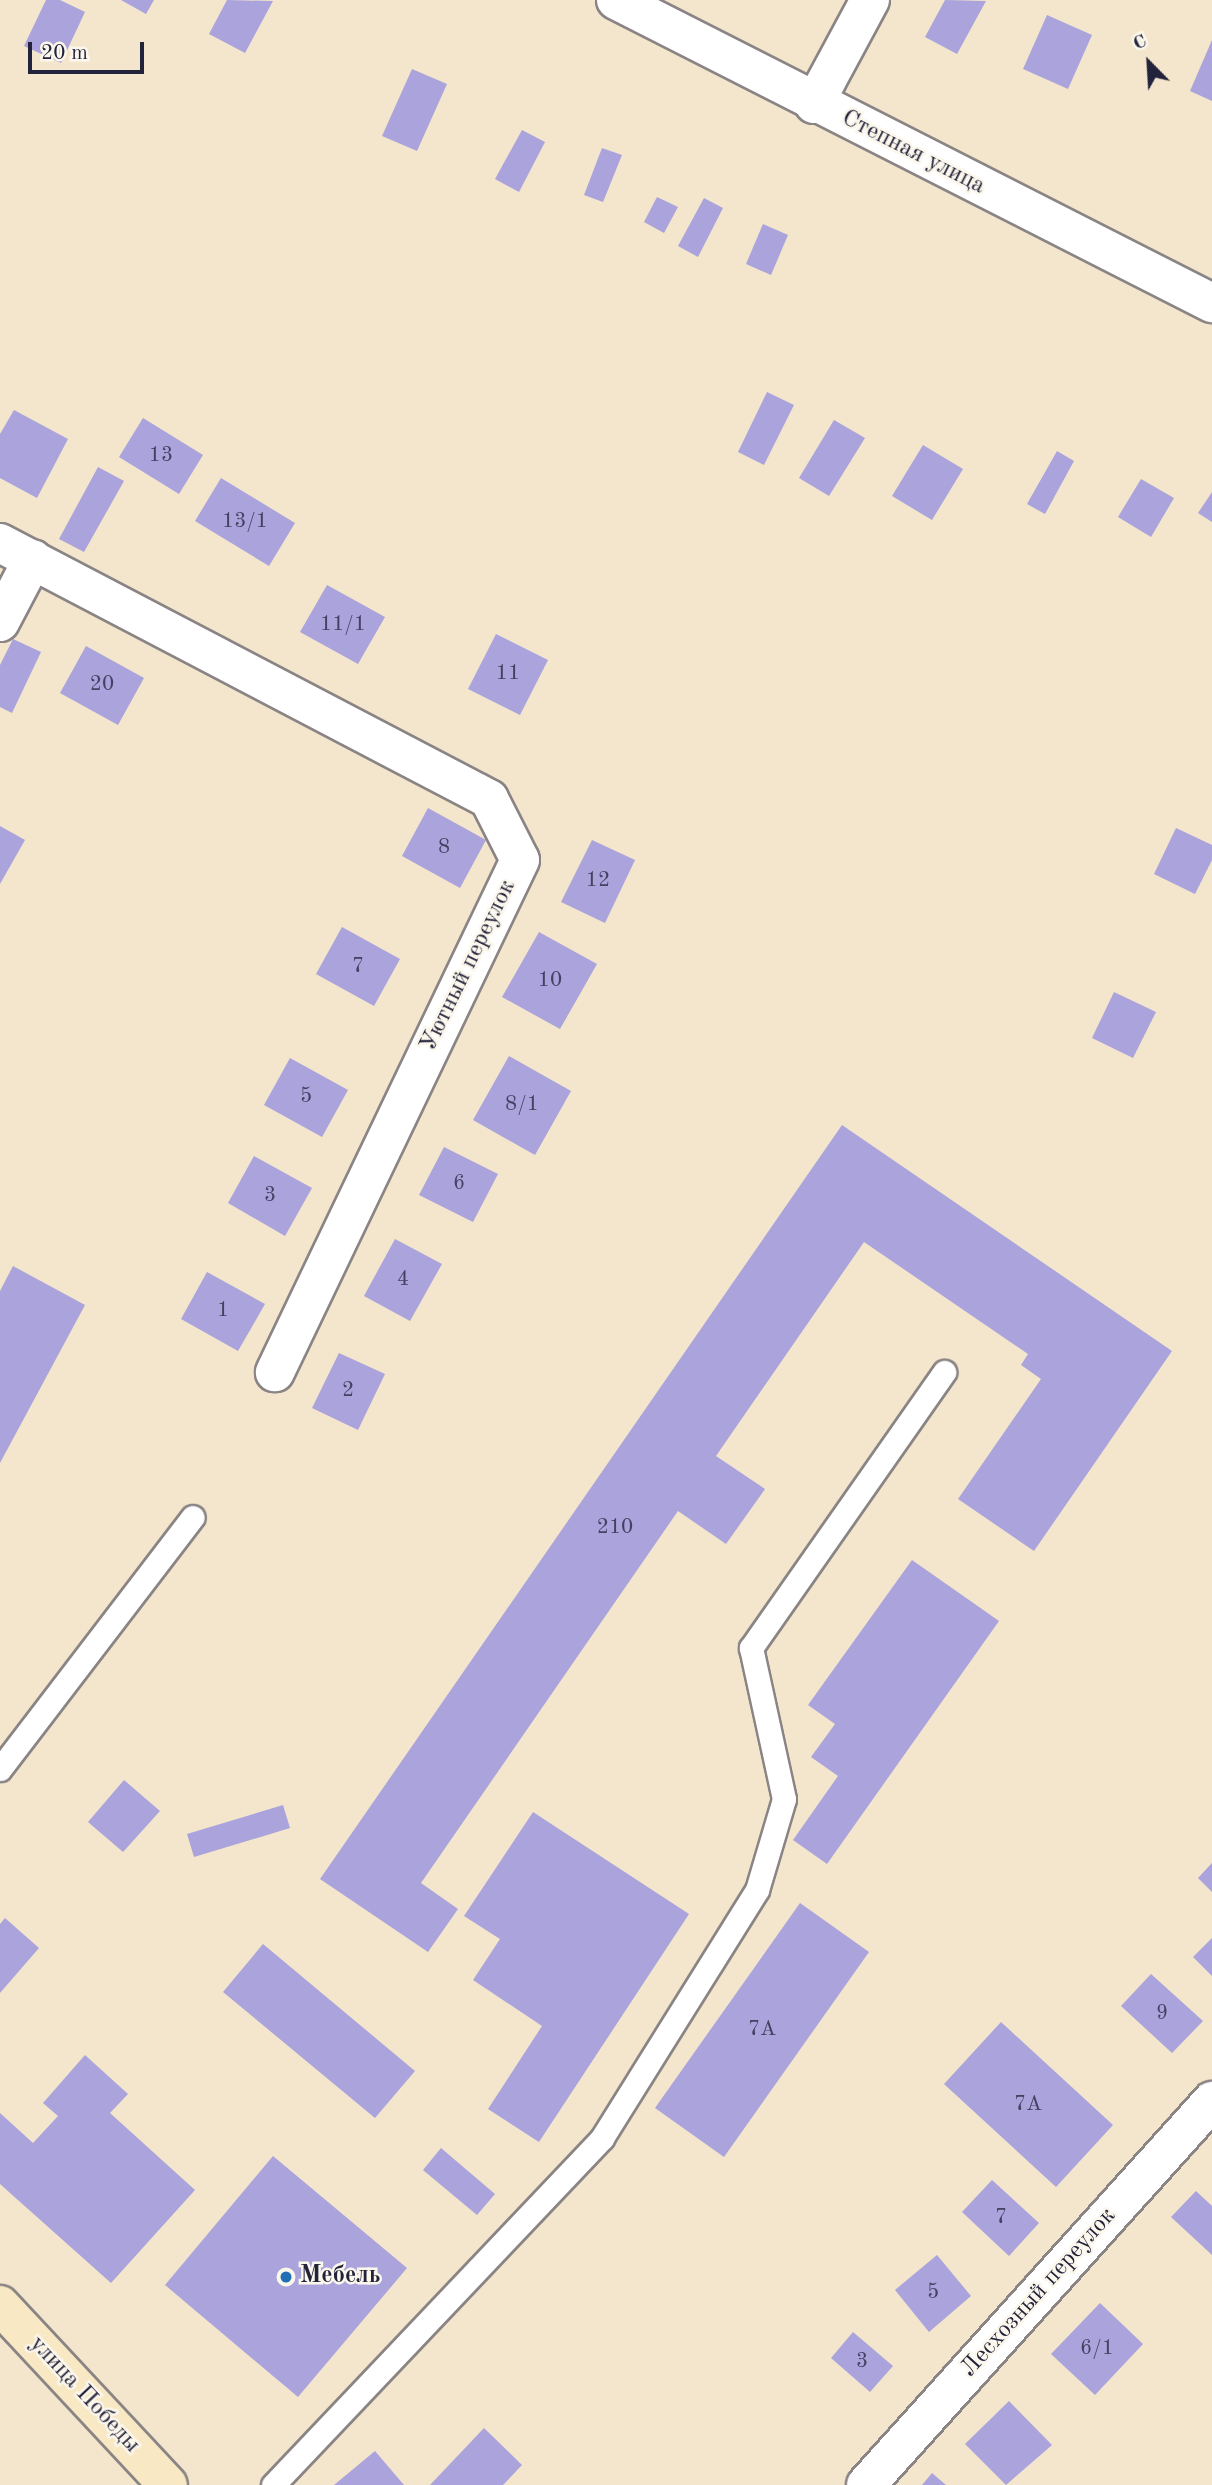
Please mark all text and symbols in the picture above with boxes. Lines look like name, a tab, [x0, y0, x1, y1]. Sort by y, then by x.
scale bar	[32, 28, 147, 72]
north arrow	[1114, 28, 1184, 98]
text: С	[1131, 32, 1150, 55]
text: 20 m	[41, 43, 88, 64]
street label: Степная улица	[836, 104, 990, 202]
house number: 13	[149, 443, 173, 469]
house number: 13/1	[222, 509, 268, 535]
house number: 11/1	[320, 612, 366, 638]
house number: 11	[496, 661, 520, 687]
house number: 20	[90, 672, 114, 698]
house number: 8	[438, 835, 450, 861]
house number: 12	[586, 868, 610, 894]
street label: Уютный переулок	[415, 875, 523, 1057]
house number: 7	[352, 954, 364, 980]
house number: 10	[538, 968, 562, 994]
house number: 5	[300, 1084, 312, 1110]
house number: 8/1	[505, 1092, 539, 1118]
house number: 6	[453, 1171, 465, 1197]
house number: 3	[264, 1183, 276, 1209]
house number: 4	[397, 1267, 409, 1293]
house number: 1	[217, 1298, 229, 1324]
house number: 2	[342, 1378, 354, 1404]
house number: 210	[597, 1515, 633, 1541]
house number: 9	[1156, 2001, 1168, 2027]
house number: 7А	[748, 2017, 776, 2043]
house number: 7А	[1014, 2092, 1042, 2118]
street label: Лесхозный переулок	[955, 2202, 1123, 2384]
house number: 7	[995, 2205, 1007, 2231]
place label: Мебель	[300, 2263, 380, 2291]
marker: Мебель	[278, 2269, 294, 2285]
house number: 5	[927, 2280, 939, 2306]
street label: улица Победы	[22, 2331, 146, 2459]
house number: 6/1	[1080, 2336, 1114, 2362]
house number: 3	[856, 2349, 868, 2375]

